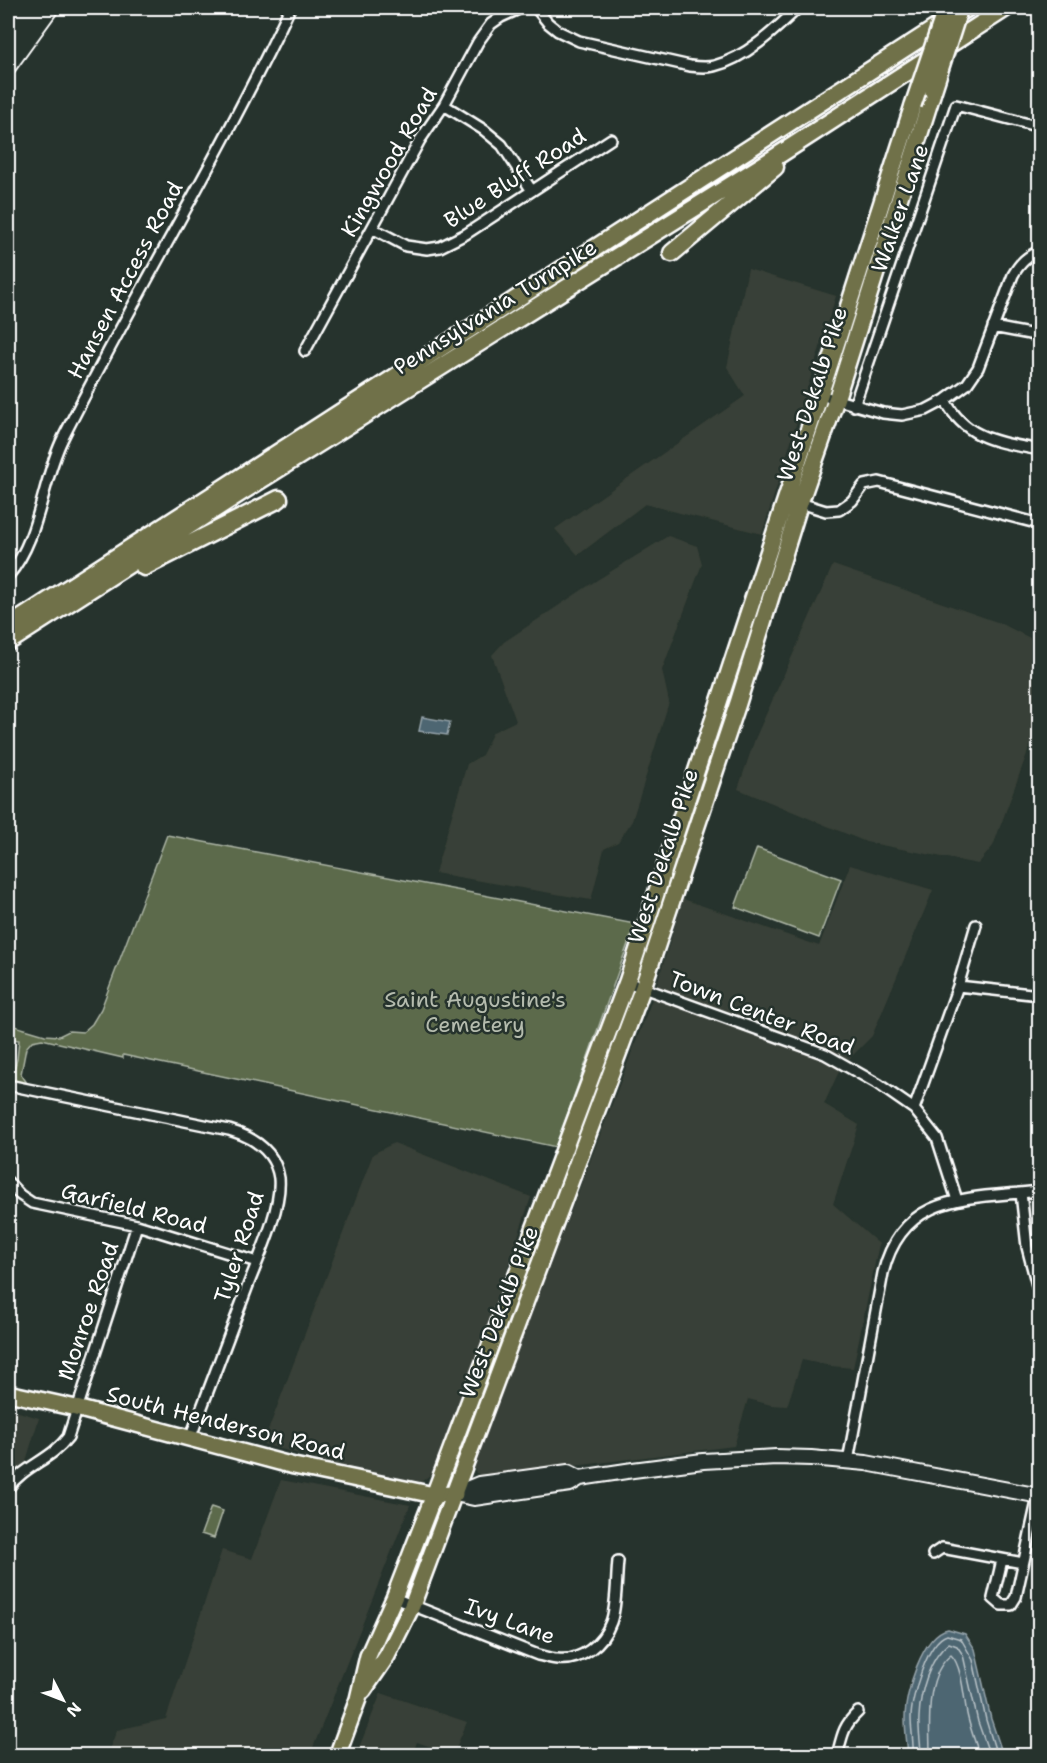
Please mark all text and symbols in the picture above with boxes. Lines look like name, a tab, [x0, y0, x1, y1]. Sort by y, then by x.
street label: Kingwood Road	[334, 82, 444, 242]
street label: Blue Bluff Road	[438, 121, 592, 235]
street label: Walker Lane	[865, 140, 935, 276]
street label: Hansen Access Road	[61, 176, 190, 384]
street label: Pennsylvania Turnpike	[388, 233, 602, 381]
street label: West Dekalb Pike	[770, 303, 854, 485]
street label: West Dekalb Pike	[621, 765, 705, 947]
street label: Town Center Road	[665, 964, 859, 1062]
park label: Saint Augustine's Cemetery	[384, 985, 566, 1039]
street label: Garfield Road	[58, 1176, 210, 1240]
street label: Tyler Road	[207, 1187, 271, 1306]
street label: West Dekalb Pike	[453, 1222, 545, 1402]
street label: Monroe Road	[51, 1238, 125, 1384]
street label: South Henderson Road	[104, 1379, 349, 1467]
street label: Ivy Lane	[461, 1591, 559, 1651]
north arrow	[33, 1670, 93, 1730]
text: N	[62, 1698, 86, 1721]

